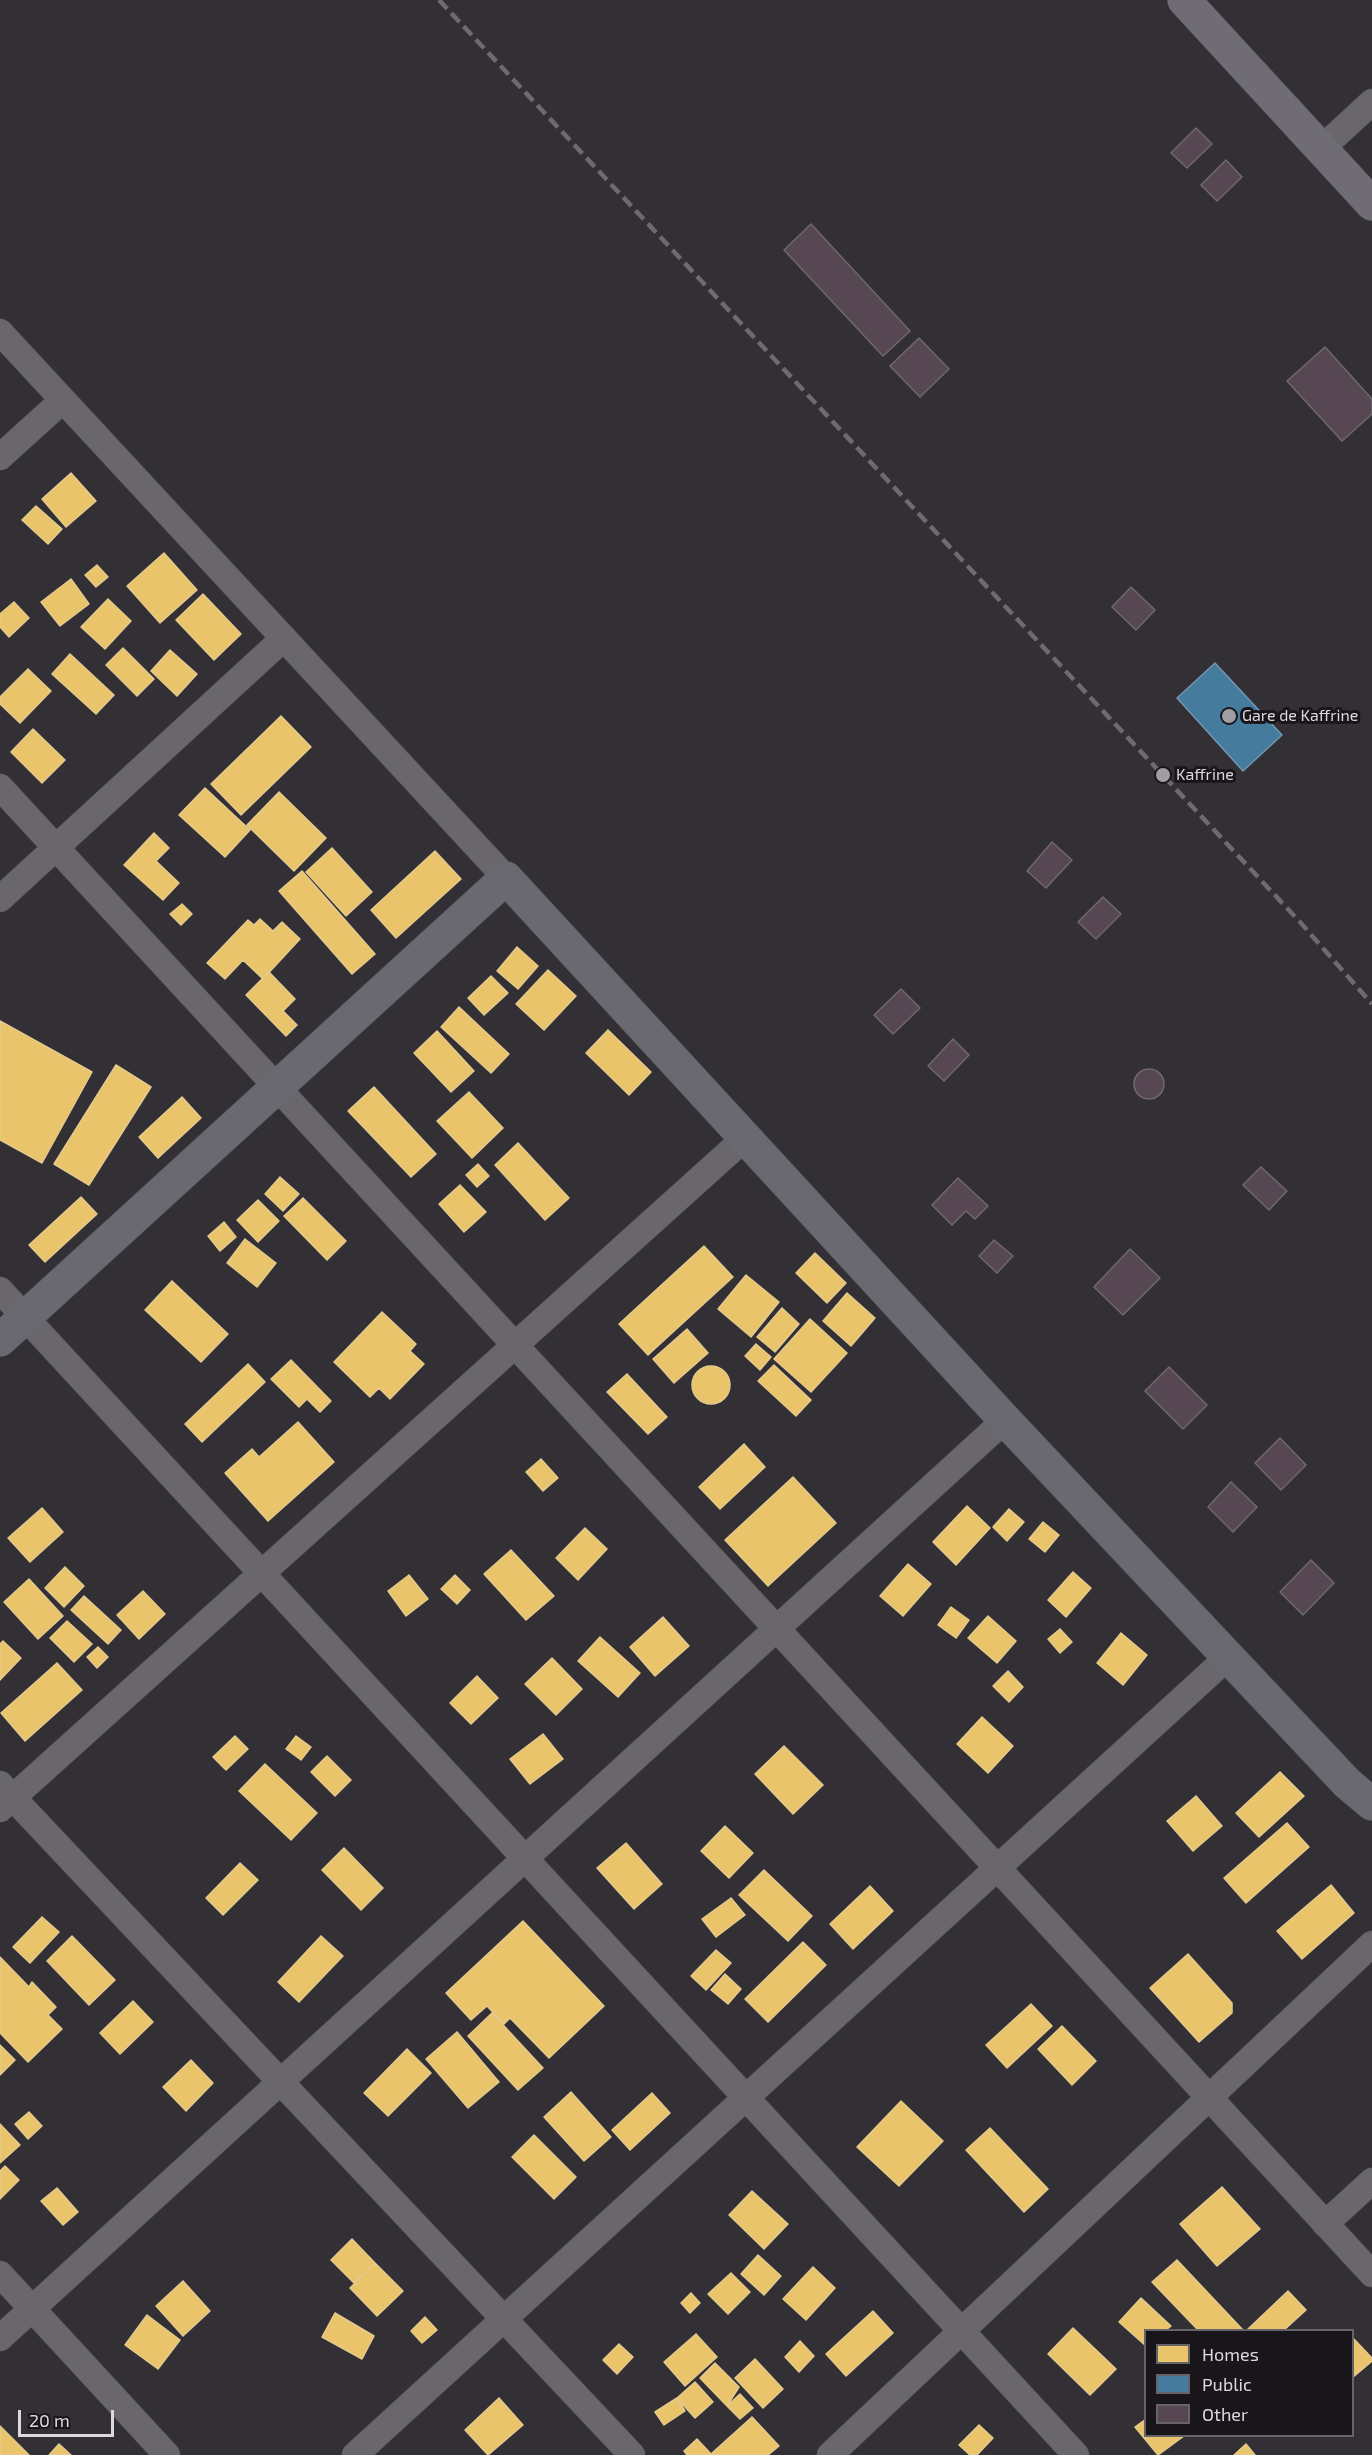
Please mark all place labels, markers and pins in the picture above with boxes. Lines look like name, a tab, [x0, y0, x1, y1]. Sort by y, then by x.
place label: Gare de Kaffrine	[1242, 706, 1358, 726]
marker: Gare de Kaffrine	[1220, 707, 1238, 725]
place label: Kaffrine	[1176, 765, 1234, 785]
marker: Kaffrine	[1154, 766, 1172, 784]

